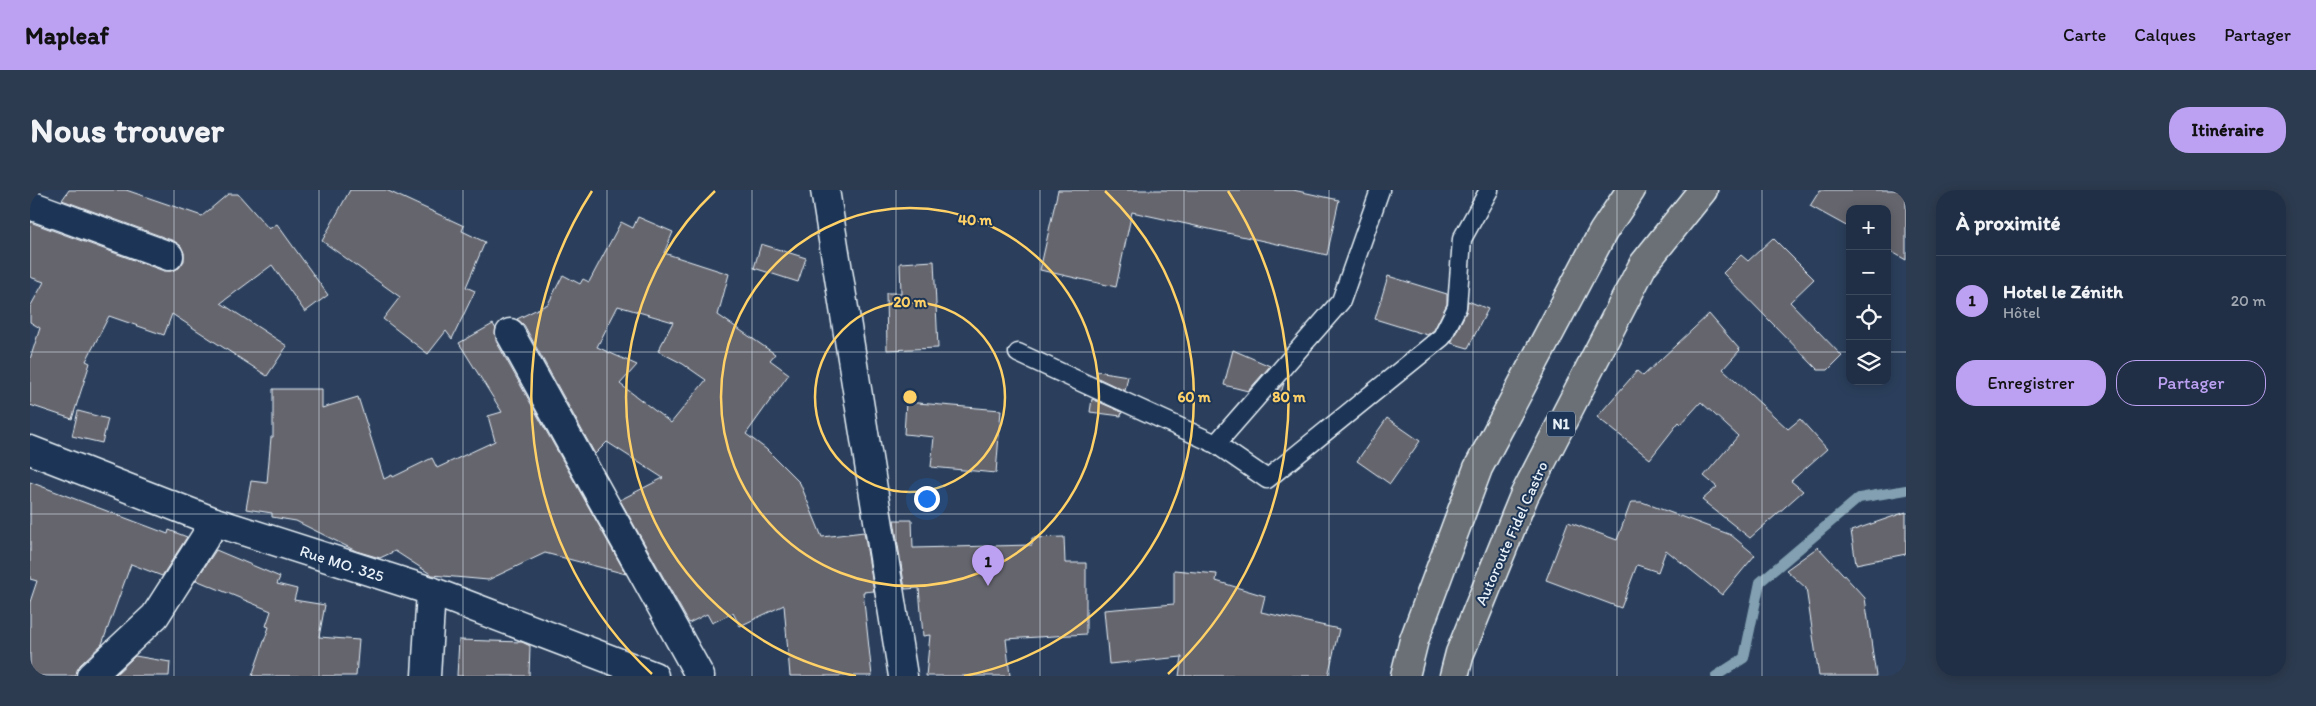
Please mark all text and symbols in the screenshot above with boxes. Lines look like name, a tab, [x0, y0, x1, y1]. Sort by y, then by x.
text: Mapleaf	[25, 21, 109, 50]
text: Carte	[2063, 24, 2106, 46]
text: Calques	[2134, 24, 2196, 46]
text: Partager	[2224, 24, 2291, 46]
button: Itinéraire	[2169, 107, 2286, 153]
text: Nous trouver	[30, 109, 224, 151]
map controls	[1846, 205, 1891, 385]
button: +	[1846, 205, 1891, 250]
text: À proximité	[1956, 210, 2061, 235]
text: 40 m	[958, 211, 993, 229]
button: −	[1846, 250, 1891, 295]
text: Hotel le Zénith	[2003, 280, 2123, 303]
text: 1	[1968, 291, 1976, 310]
text: 20 m	[2231, 291, 2266, 310]
text: 20 m	[893, 293, 927, 311]
button: locate	[1846, 295, 1891, 340]
text: Hôtel	[2003, 303, 2040, 322]
button: layers	[1846, 340, 1891, 385]
button: Enregistrer	[1956, 360, 2106, 406]
button: Partager	[2116, 360, 2266, 406]
centre of rings	[901, 388, 919, 406]
text: 60 m	[1177, 388, 1211, 406]
text: 80 m	[1272, 388, 1306, 406]
road number: N1	[1547, 412, 1575, 436]
street label: Autoroute Fidel Castro	[1471, 458, 1552, 608]
your location	[914, 486, 940, 512]
street label: Rue MO. 325	[297, 541, 386, 586]
pin: 1	[972, 545, 1004, 586]

